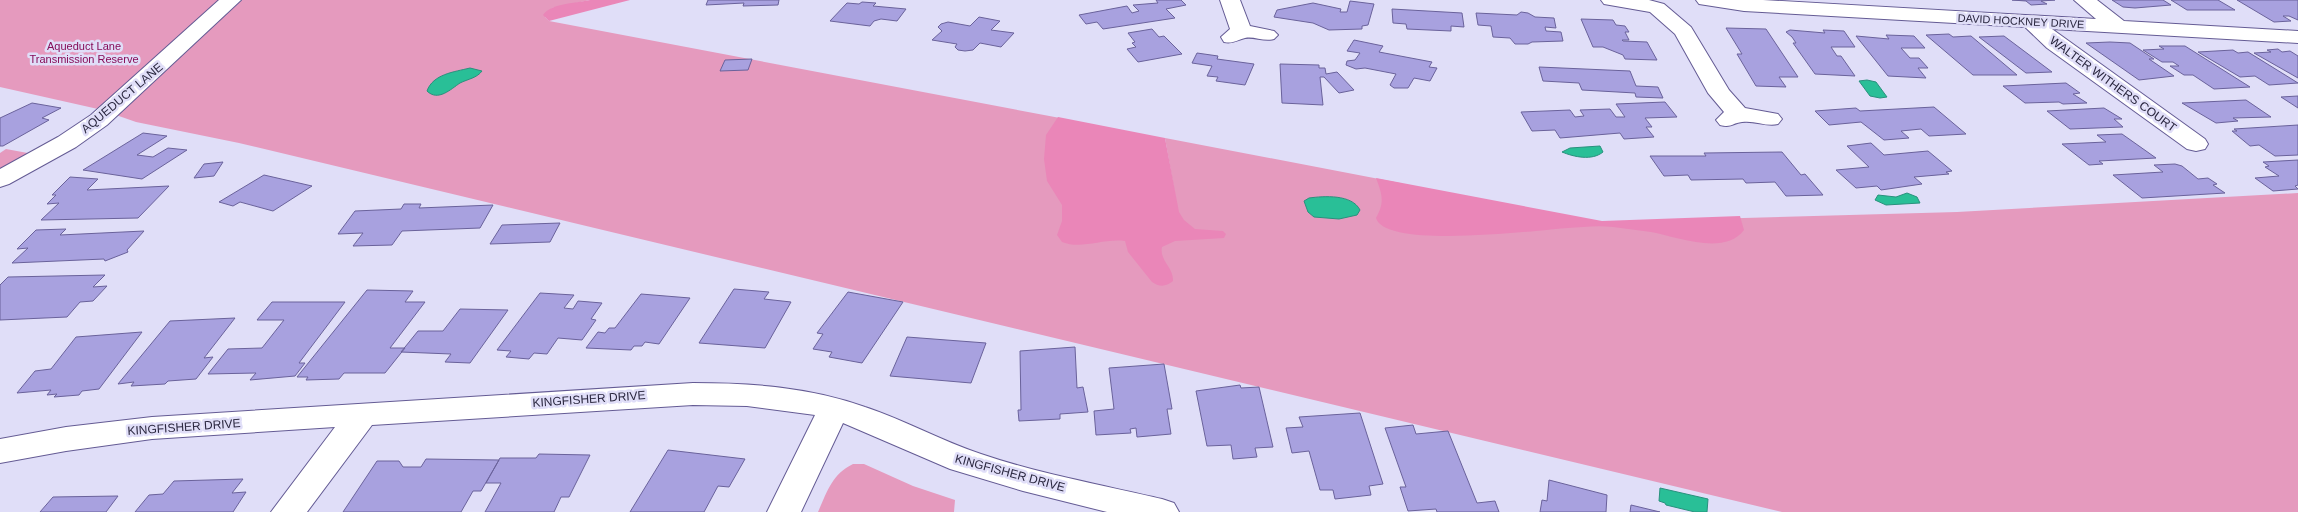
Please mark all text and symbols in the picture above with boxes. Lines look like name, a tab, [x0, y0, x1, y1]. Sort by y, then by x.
street label: DAVID HOCKNEY DRIVE	[1957, 12, 2085, 30]
street label: WALTER WITHERS COURT	[2047, 33, 2180, 135]
park label: Aqueduct Lane Transmission Reserve	[29, 40, 139, 65]
street label: AQUEDUCT LANE	[79, 60, 165, 136]
street label: KINGFISHER DRIVE	[532, 388, 646, 410]
street label: KINGFISHER DRIVE	[127, 416, 241, 438]
street label: KINGFISHER DRIVE	[953, 452, 1067, 494]

